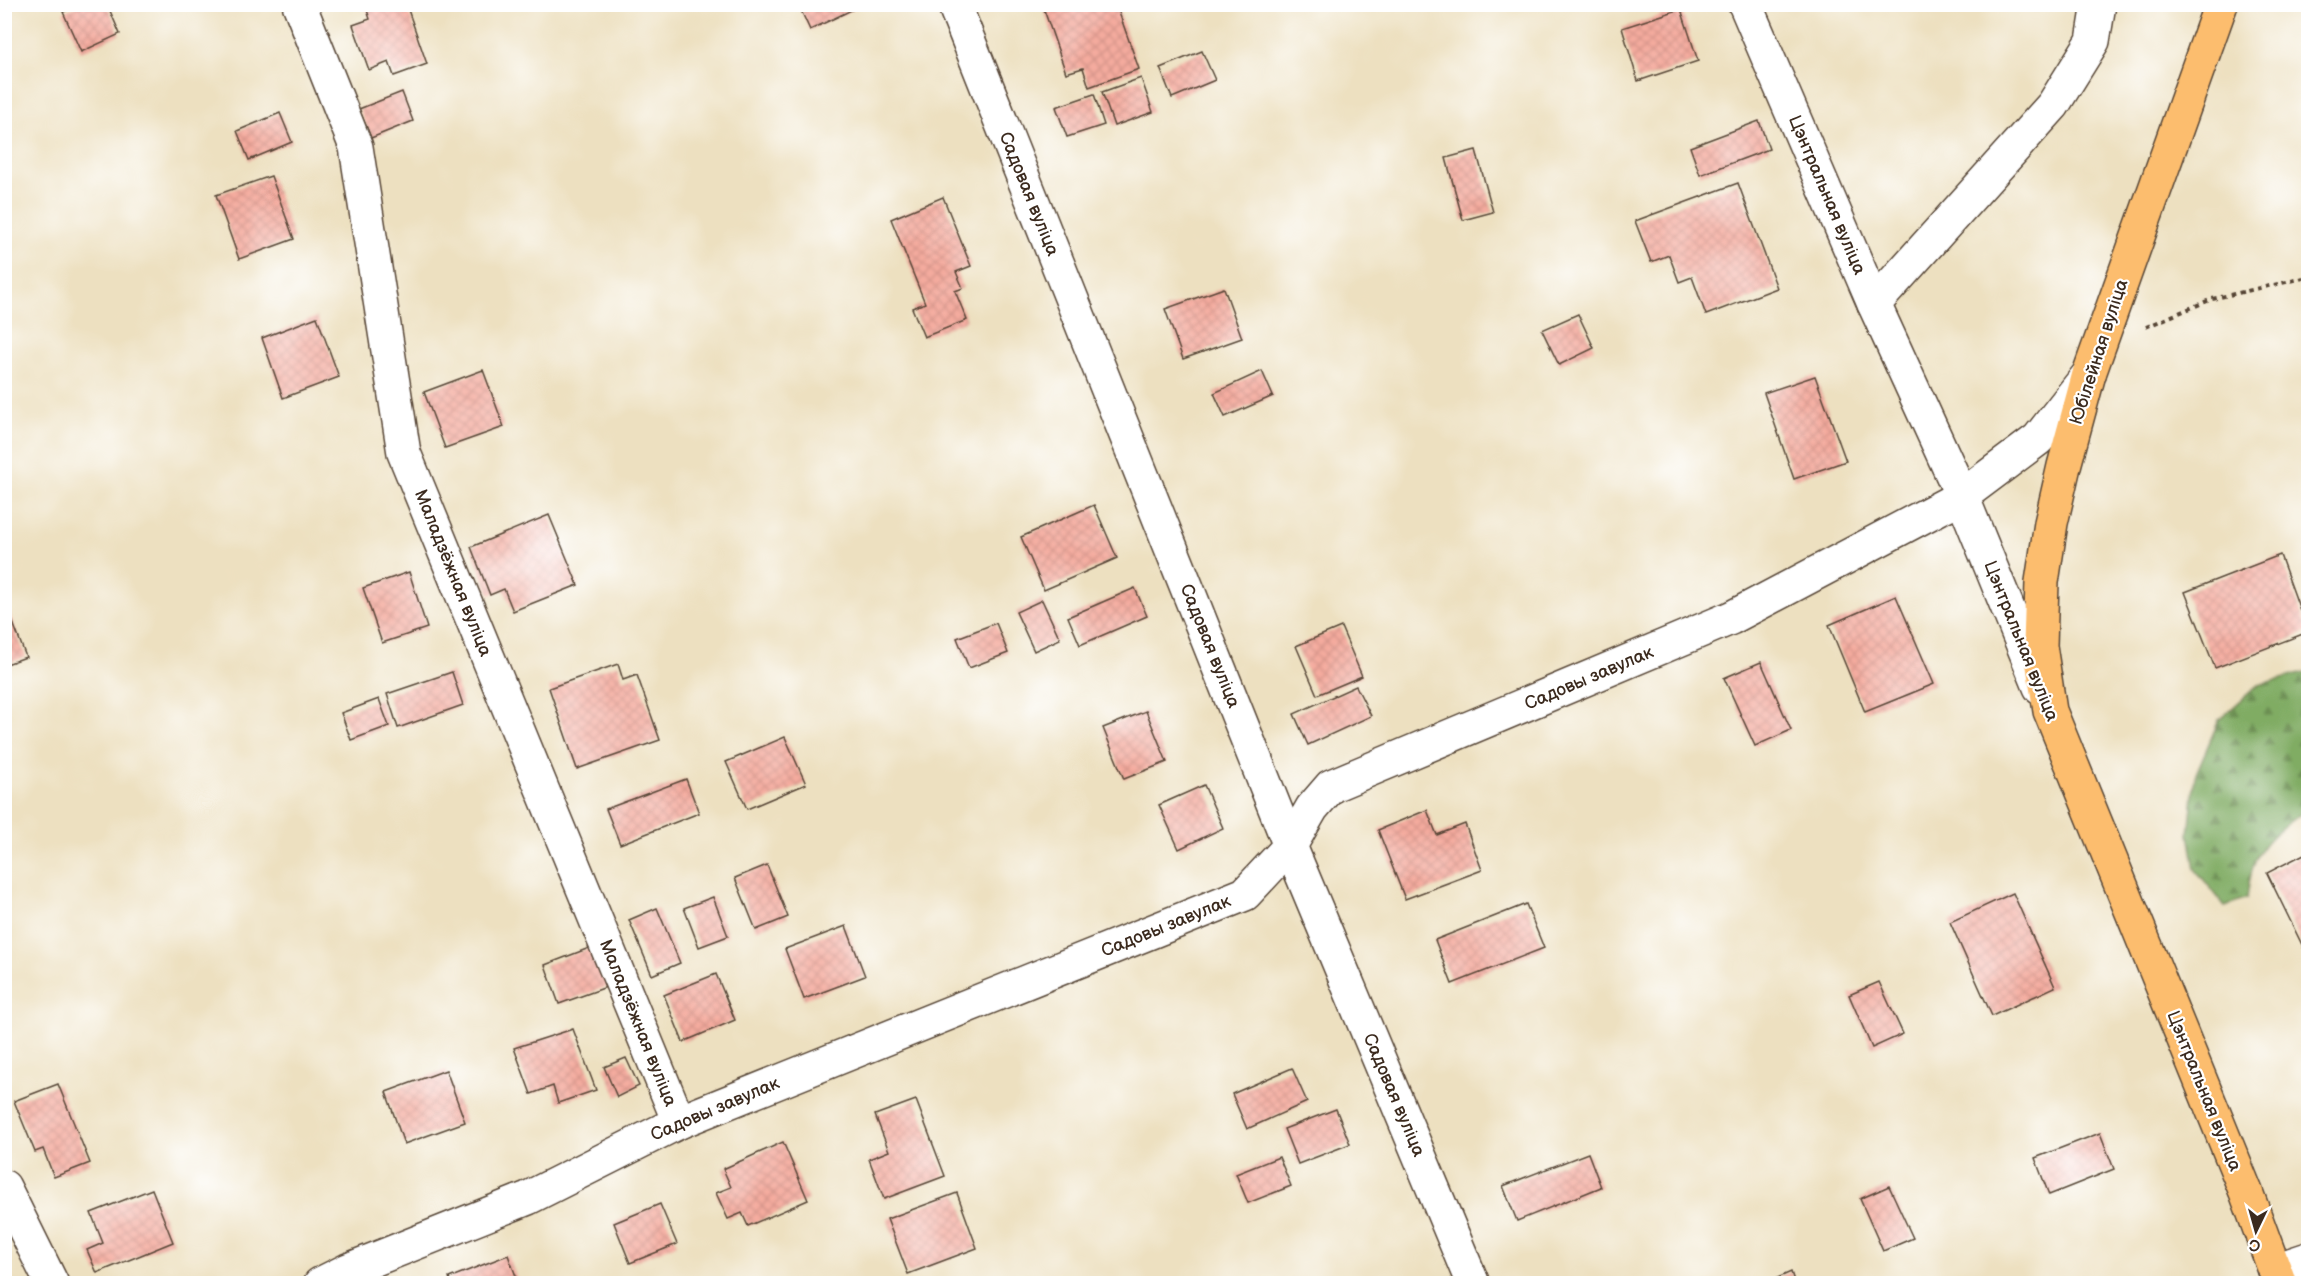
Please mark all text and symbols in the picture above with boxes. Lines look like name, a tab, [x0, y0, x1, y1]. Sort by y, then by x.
street label: Цэнтральная вуліца	[1784, 112, 1870, 278]
street label: Садовая вуліца	[995, 129, 1064, 259]
street label: Юбілейная вуліца	[2066, 276, 2133, 427]
street label: Маладзёжная вуліца	[410, 487, 496, 660]
street label: Цэнтральная вуліца	[1979, 558, 2063, 724]
street label: Садовая вуліца	[1176, 581, 1245, 711]
street label: Садовы завулак	[1521, 641, 1657, 715]
street label: Садовы завулак	[1098, 890, 1234, 962]
street label: Маладзёжная вуліца	[595, 937, 681, 1110]
street label: Цэнтральная вуліца	[2162, 1008, 2246, 1174]
street label: Садовая вуліца	[1359, 1030, 1430, 1160]
street label: Садовы завулак	[647, 1072, 783, 1146]
north arrow	[2226, 1201, 2286, 1261]
text: С	[2248, 1234, 2261, 1254]

